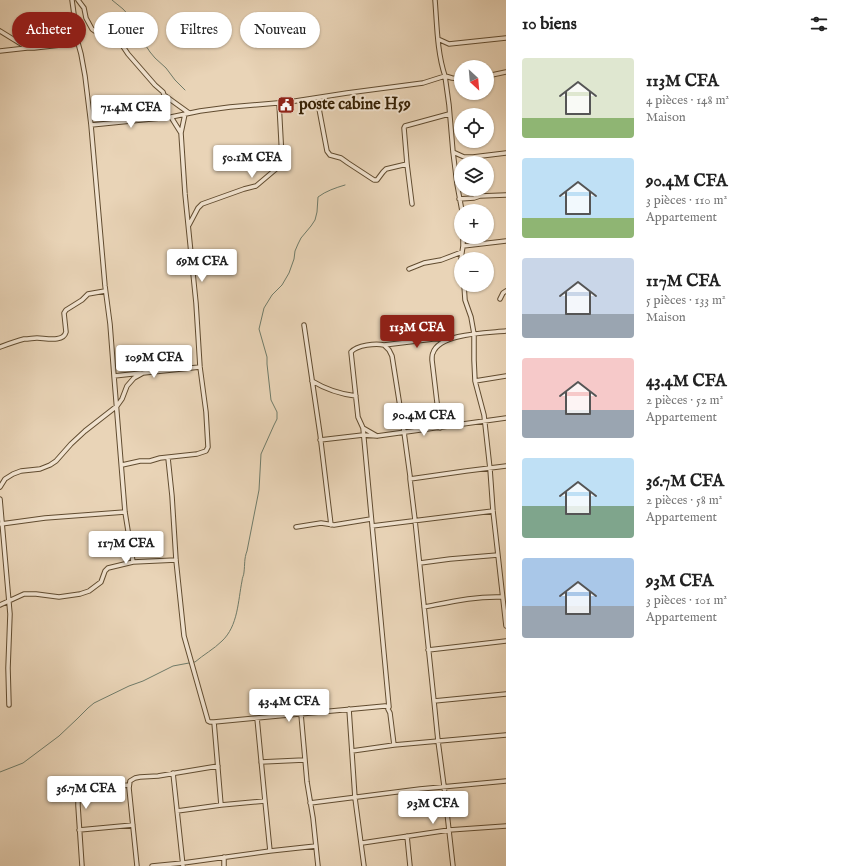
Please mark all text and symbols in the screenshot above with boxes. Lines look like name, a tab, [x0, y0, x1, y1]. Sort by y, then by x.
chip: Acheter	[12, 12, 86, 48]
chip: Louer	[94, 12, 158, 48]
chip: Filtres	[166, 12, 232, 48]
chip: Nouveau	[240, 12, 320, 48]
icon: filters	[808, 13, 830, 35]
text: 10 biens	[522, 14, 577, 35]
north arrow	[454, 60, 494, 100]
map controls	[454, 60, 494, 292]
text: 113M CFA	[646, 71, 719, 92]
icon: home	[554, 74, 602, 122]
text: 4 pièces · 148 m²	[646, 92, 729, 109]
pin: 71.4M CFA	[85, 95, 177, 129]
public building icon: poste cabine H59	[276, 95, 296, 115]
place label: poste cabine H59	[298, 95, 411, 115]
text: 71.4M CFA	[100, 99, 162, 116]
button: locate	[454, 108, 494, 148]
text: Maison	[646, 109, 686, 126]
pin: 50.1M CFA	[206, 145, 298, 179]
text: 50.1M CFA	[222, 149, 282, 166]
button: layers	[454, 156, 494, 196]
text: 90.4M CFA	[646, 171, 728, 192]
icon: home	[554, 174, 602, 222]
text: 3 pièces · 110 m²	[646, 192, 727, 209]
button: +	[454, 204, 494, 244]
text: Appartement	[646, 209, 717, 226]
pin: 69M CFA	[165, 249, 239, 283]
button: −	[454, 252, 494, 292]
text: 69M CFA	[176, 253, 228, 270]
text: 117M CFA	[646, 271, 720, 292]
icon: home	[554, 274, 602, 322]
text: 5 pièces · 133 m²	[646, 292, 726, 309]
text: Maison	[646, 309, 686, 326]
pin: 113M CFA	[376, 315, 458, 349]
text: 113M CFA	[389, 319, 445, 336]
pin: 109M CFA	[113, 345, 195, 379]
text: 109M CFA	[125, 349, 183, 366]
text: 43.4M CFA	[646, 371, 726, 392]
icon: home	[554, 374, 602, 422]
text: 2 pièces · 52 m²	[646, 392, 723, 409]
pin: 90.4M CFA	[378, 403, 470, 437]
text: 90.4M CFA	[393, 407, 455, 424]
text: Appartement	[646, 409, 717, 426]
text: 36.7M CFA	[646, 471, 724, 492]
icon: home	[554, 474, 602, 522]
text: 2 pièces · 58 m²	[646, 492, 722, 509]
text: Appartement	[646, 509, 717, 526]
pin: 117M CFA	[85, 531, 167, 565]
text: 117M CFA	[98, 535, 154, 552]
text: 93M CFA	[646, 571, 713, 592]
icon: home	[554, 574, 602, 622]
text: 3 pièces · 101 m²	[646, 592, 727, 609]
text: Appartement	[646, 609, 717, 626]
pin: 43.4M CFA	[243, 689, 335, 723]
text: 43.4M CFA	[258, 693, 320, 710]
pin: 36.7M CFA	[40, 776, 132, 810]
text: 36.7M CFA	[56, 780, 116, 797]
pin: 93M CFA	[396, 791, 470, 825]
text: 93M CFA	[407, 795, 459, 812]

